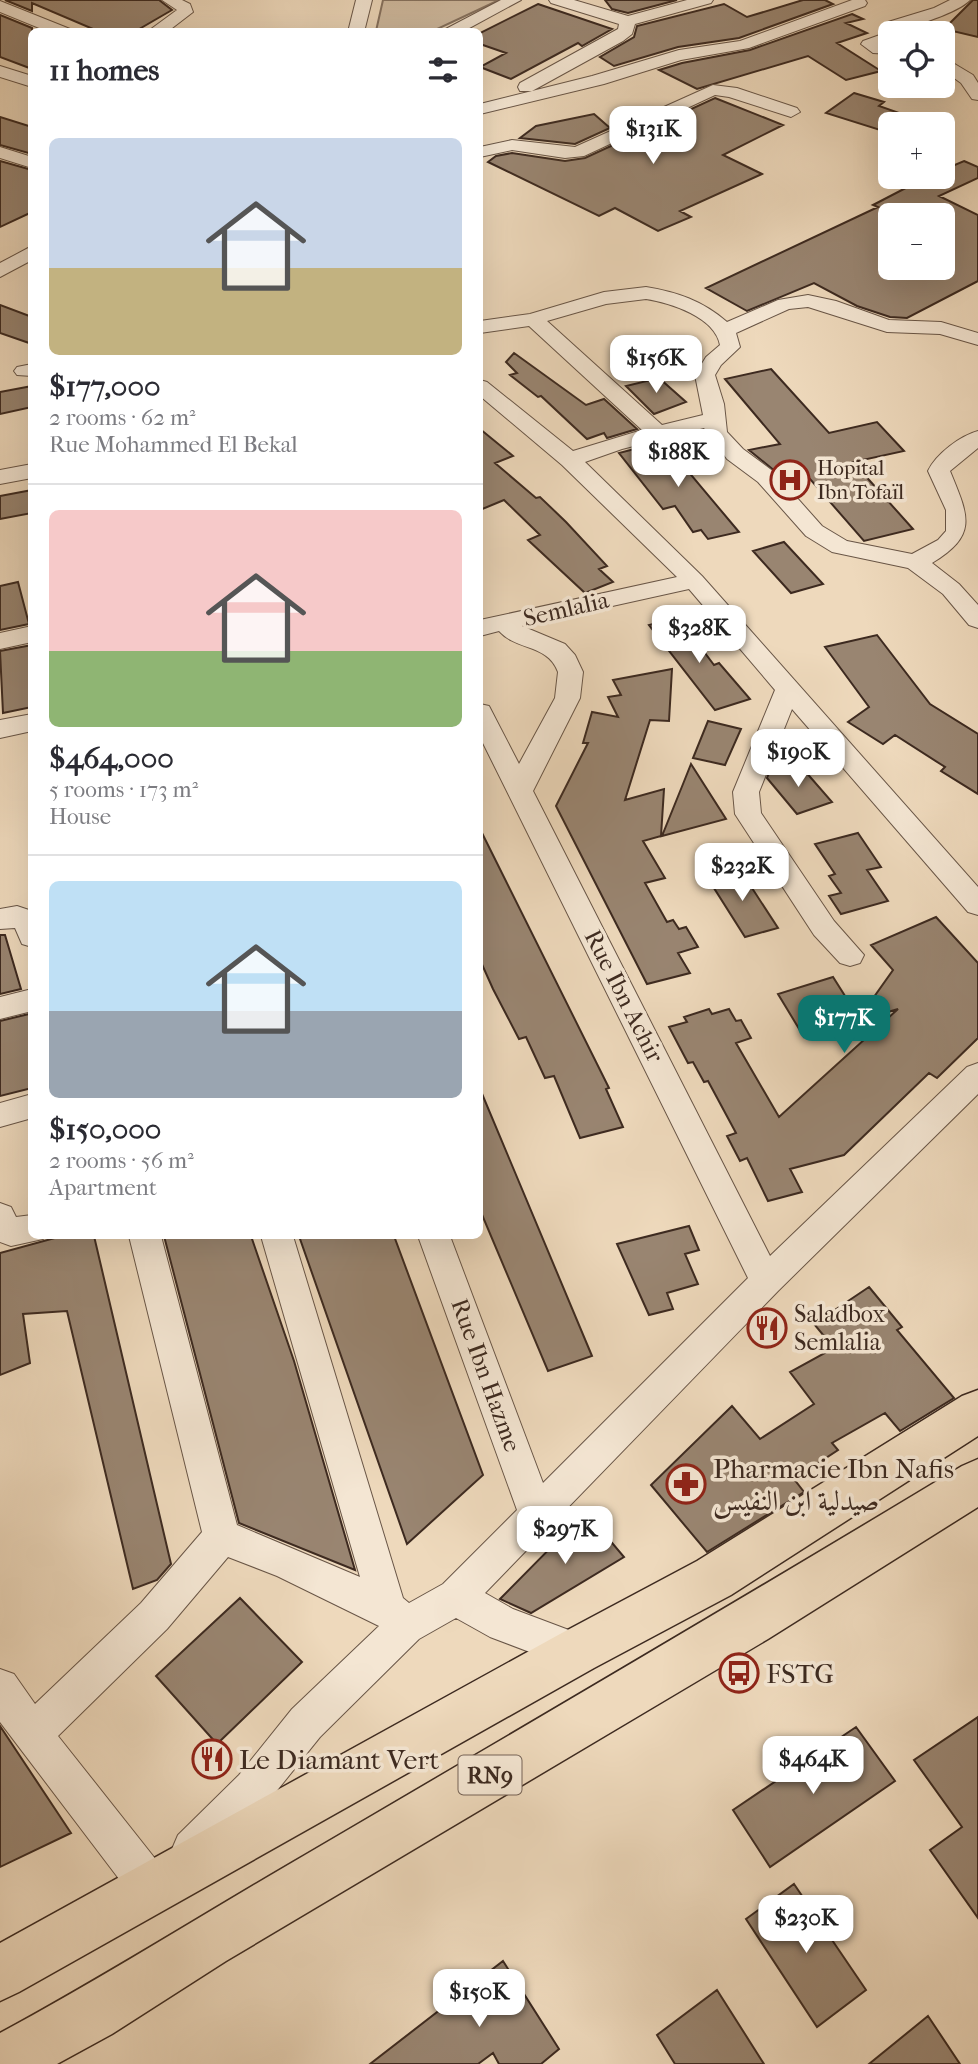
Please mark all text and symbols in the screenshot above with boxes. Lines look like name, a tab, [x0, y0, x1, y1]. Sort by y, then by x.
map controls	[878, 21, 955, 280]
button: locate	[878, 21, 955, 98]
icon: filters	[424, 51, 462, 89]
text: 11 homes	[49, 53, 159, 88]
pin: $131K	[604, 106, 702, 166]
button: +	[878, 112, 955, 189]
text: $131K	[625, 115, 681, 142]
icon: home	[193, 183, 319, 309]
button: −	[878, 203, 955, 280]
pin: $156K	[607, 336, 705, 395]
text: $156K	[626, 344, 686, 371]
text: $177,000	[49, 369, 161, 404]
text: 2 rooms · 62 m²	[49, 404, 196, 431]
pin: $188K	[629, 430, 727, 489]
text: Rue Mohammed El Bekal	[49, 431, 298, 458]
text: $188K	[648, 438, 708, 465]
place label: Hopital Ibn Tofaïl	[817, 456, 904, 504]
hospital icon: Hopital Ibn Tofaïl	[769, 459, 811, 501]
icon: home	[193, 555, 319, 681]
street label: Semlalia	[521, 585, 612, 632]
pin: $328K	[650, 606, 748, 665]
text: $328K	[668, 614, 730, 641]
pin: $190K	[749, 730, 847, 789]
text: $190K	[767, 738, 829, 765]
text: $464,000	[49, 741, 174, 776]
text: 5 rooms · 173 m²	[49, 776, 198, 803]
text: House	[49, 803, 111, 830]
pin: $232K	[693, 844, 791, 903]
text: $232K	[711, 852, 773, 879]
street label: Rue Ibn Achir	[579, 925, 670, 1068]
icon: home	[193, 926, 319, 1052]
pin: $177K	[795, 996, 893, 1055]
text: $177K	[814, 1004, 874, 1031]
text: $150,000	[49, 1112, 161, 1147]
text: 2 rooms · 56 m²	[49, 1147, 194, 1174]
text: Apartment	[49, 1174, 157, 1201]
street label: Rue Ibn Hazme	[445, 1295, 527, 1455]
place label: Saladbox Semlalia	[794, 1300, 886, 1356]
restaurant icon: Saladbox Semlalia	[746, 1307, 788, 1349]
place label: Pharmacie Ibn Nafis صيدلية ابن النفيس	[713, 1452, 954, 1519]
pharmacy icon: Pharmacie Ibn Nafis صيدلية ابن النفيس	[665, 1463, 707, 1505]
pin: $297K	[516, 1506, 614, 1566]
text: $297K	[533, 1515, 597, 1542]
bus stop icon: FSTG	[718, 1652, 760, 1694]
place label: FSTG	[766, 1657, 834, 1690]
pin: $464K	[764, 1736, 862, 1796]
restaurant icon: Le Diamant Vert	[191, 1738, 233, 1780]
place label: Le Diamant Vert	[239, 1743, 439, 1776]
text: $464K	[779, 1745, 847, 1772]
road number: RN9	[458, 1756, 522, 1795]
pin: $230K	[757, 1896, 855, 1955]
text: $230K	[774, 1904, 838, 1931]
pin: $150K	[430, 1969, 528, 2029]
text: $150K	[449, 1978, 509, 2005]

